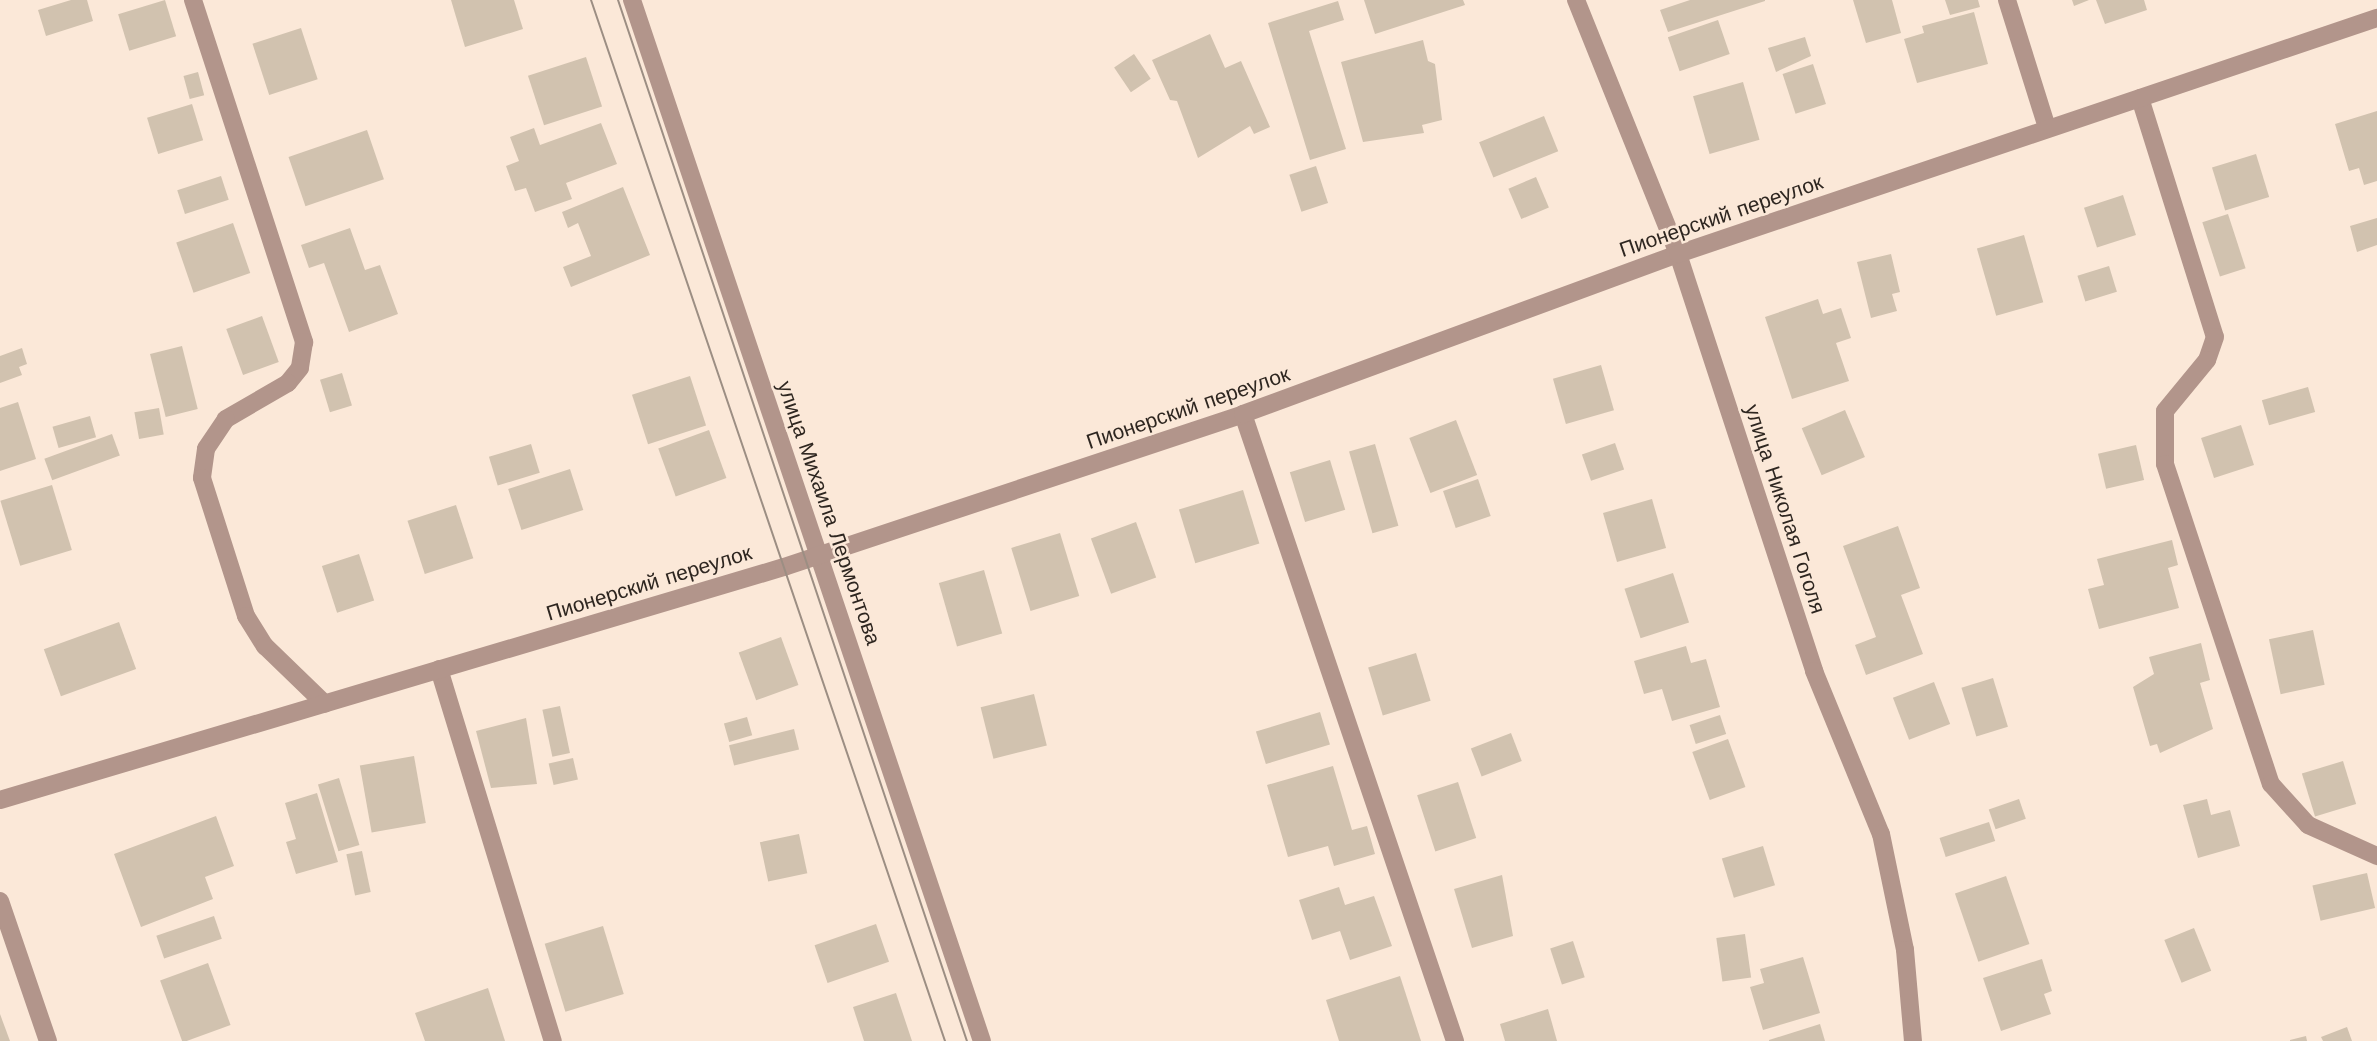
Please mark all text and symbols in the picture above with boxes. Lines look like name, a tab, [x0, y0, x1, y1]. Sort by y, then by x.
street label: Пионерский переулок	[1616, 169, 1826, 263]
street label: Пионерский переулок	[1083, 361, 1293, 455]
street label: улица Михаила Лермонтова	[772, 378, 886, 648]
street label: улица Николая Гоголя	[1739, 401, 1831, 617]
street label: Пионерский переулок	[543, 540, 755, 626]

